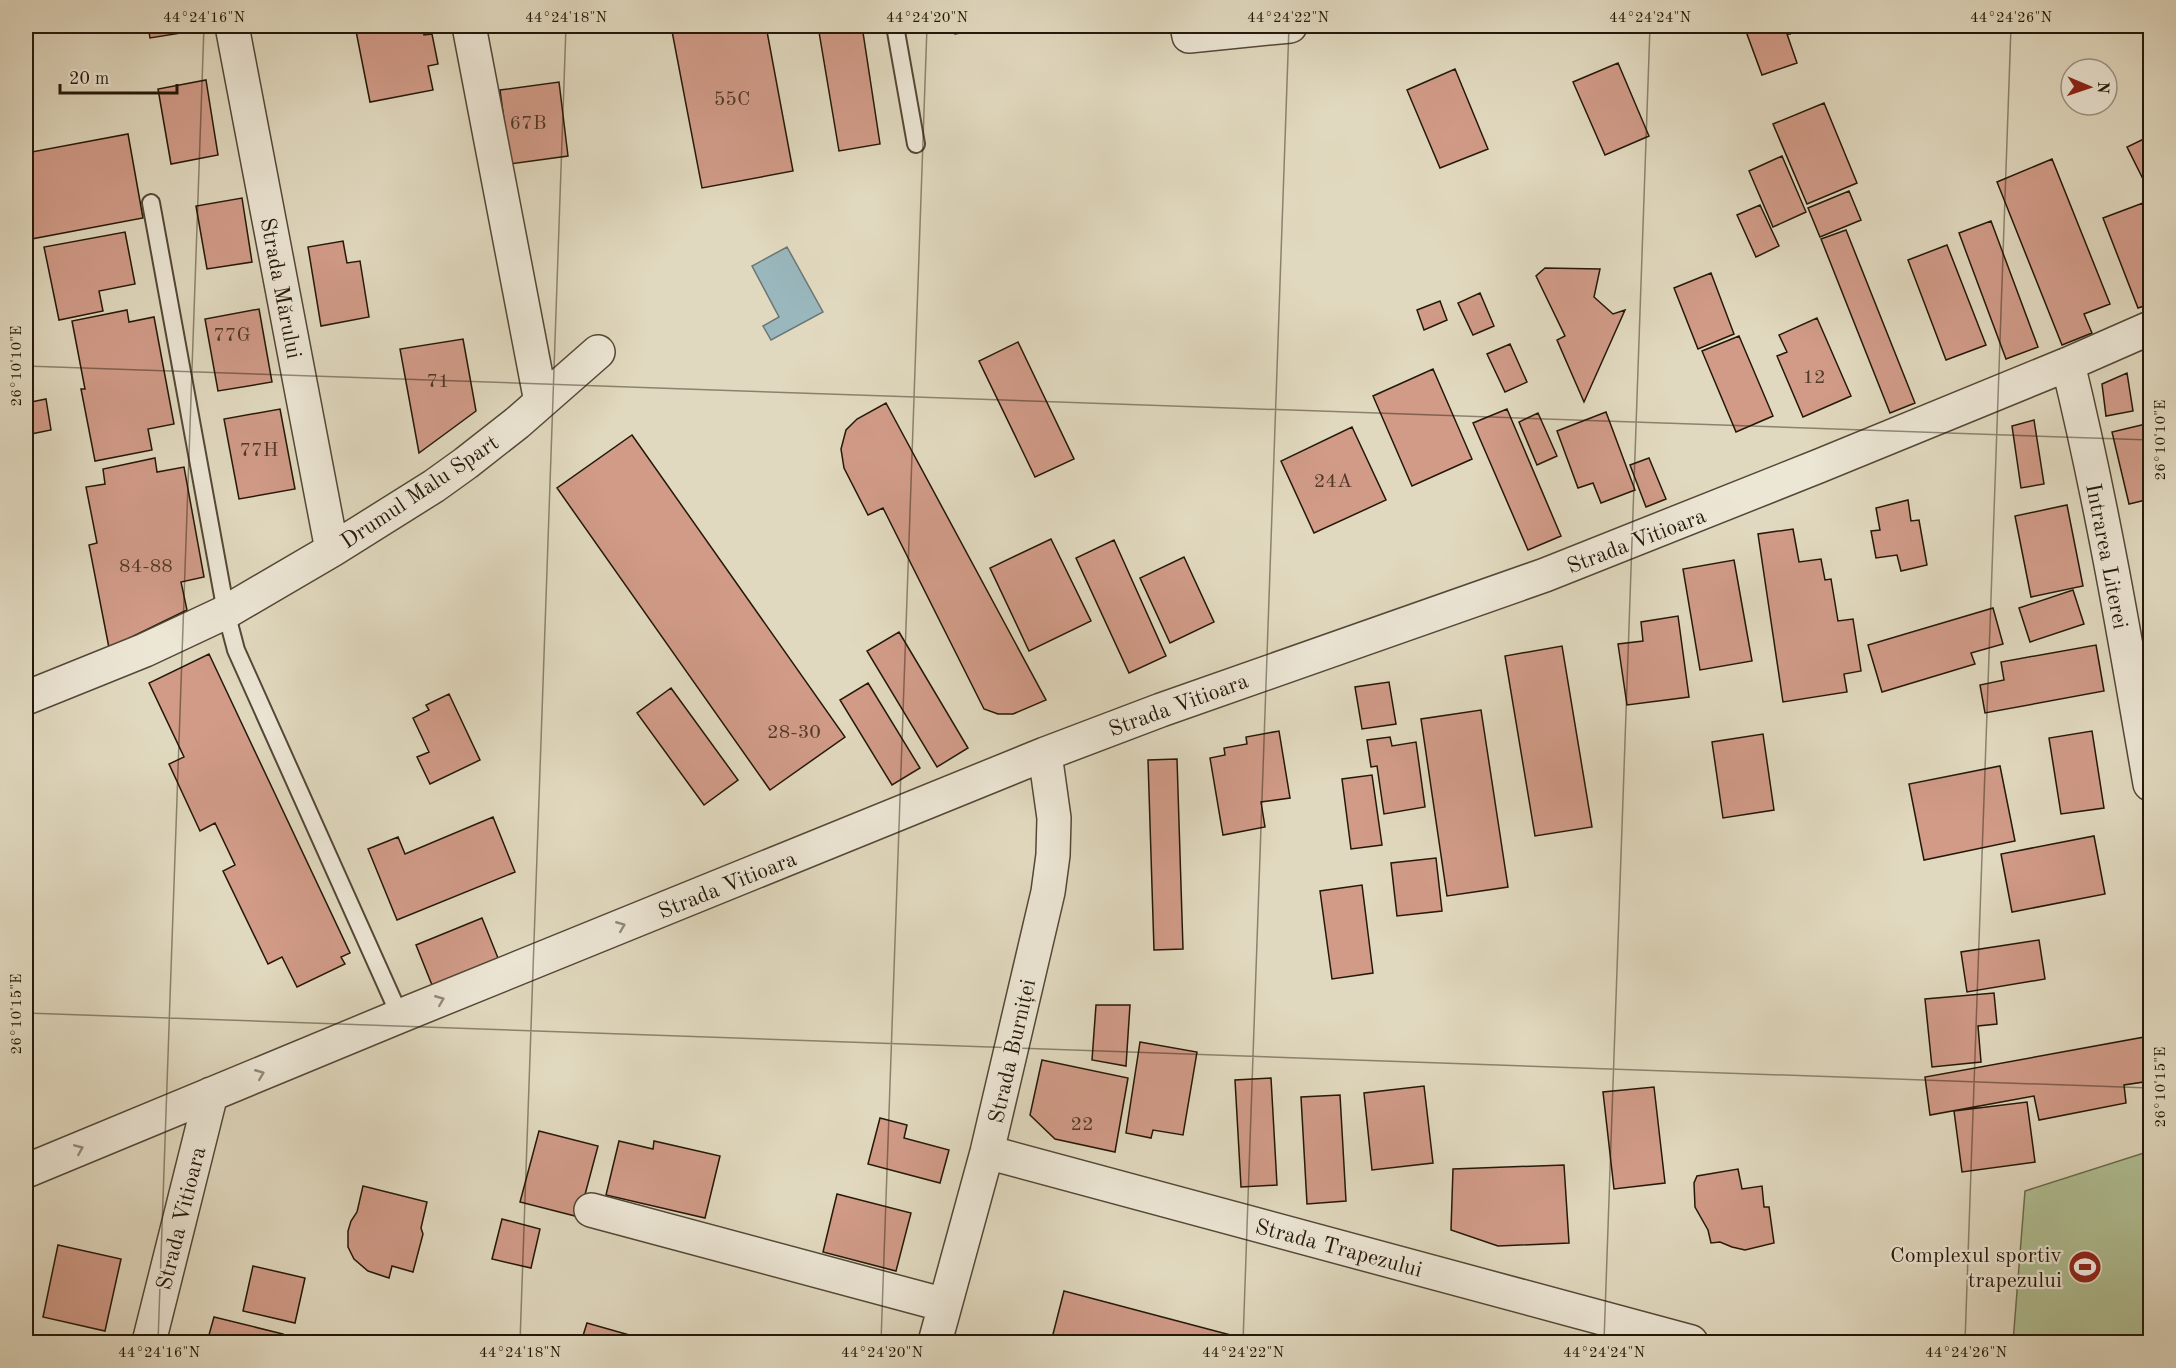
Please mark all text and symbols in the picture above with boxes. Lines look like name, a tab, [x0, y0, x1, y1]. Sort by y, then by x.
text: 44°24'16"N	[163, 11, 245, 26]
text: 44°24'18"N	[525, 11, 607, 26]
text: 44°24'20"N	[886, 11, 968, 26]
text: 44°24'22"N	[1247, 11, 1329, 26]
text: 44°24'24"N	[1609, 11, 1691, 26]
text: 44°24'26"N	[1970, 11, 2052, 26]
scale bar	[60, 57, 177, 95]
north arrow	[2059, 57, 2119, 117]
text: 20 m	[69, 70, 109, 88]
text: N	[2094, 81, 2110, 95]
house number: 55C	[714, 90, 750, 110]
house number: 67B	[510, 114, 547, 134]
street label: Strada Mărului	[256, 216, 305, 361]
text: 26°10'10"E	[10, 326, 25, 406]
house number: 77G	[213, 326, 251, 346]
house number: 12	[1802, 368, 1826, 388]
house number: 71	[426, 372, 450, 392]
text: 26°10'10"E	[2154, 400, 2169, 480]
street label: Drumul Malu Spart	[337, 432, 503, 554]
house number: 77H	[240, 441, 278, 461]
house number: 24A	[1314, 472, 1352, 492]
street label: Intrarea Literei	[2081, 482, 2131, 631]
street label: Strada Vitioara	[1564, 505, 1709, 578]
house number: 84-88	[119, 557, 173, 577]
street label: Strada Vitioara	[1106, 670, 1252, 741]
house number: 28-30	[767, 723, 821, 743]
street label: Strada Vitioara	[655, 848, 800, 924]
one-way arrow	[615, 921, 625, 934]
text: 26°10'15"E	[10, 974, 25, 1054]
street label: Strada Burniței	[986, 977, 1041, 1126]
one-way arrow	[434, 994, 445, 1007]
text: 26°10'15"E	[2154, 1047, 2169, 1127]
one-way arrow	[253, 1069, 264, 1081]
house number: 22	[1070, 1115, 1094, 1135]
one-way arrow	[73, 1144, 84, 1156]
street label: Strada Vitioara	[153, 1144, 210, 1292]
street label: Strada Trapezului	[1253, 1216, 1424, 1282]
place label: Complexul sportiv trapezului	[1890, 1245, 2062, 1292]
sports icon: Complexul sportiv trapezului	[2067, 1249, 2103, 1285]
text: 44°24'16"N	[118, 1346, 200, 1361]
text: 44°24'18"N	[479, 1346, 561, 1361]
text: 44°24'20"N	[841, 1346, 923, 1361]
text: 44°24'22"N	[1202, 1346, 1284, 1361]
text: 44°24'24"N	[1563, 1346, 1645, 1361]
text: 44°24'26"N	[1925, 1346, 2007, 1361]

